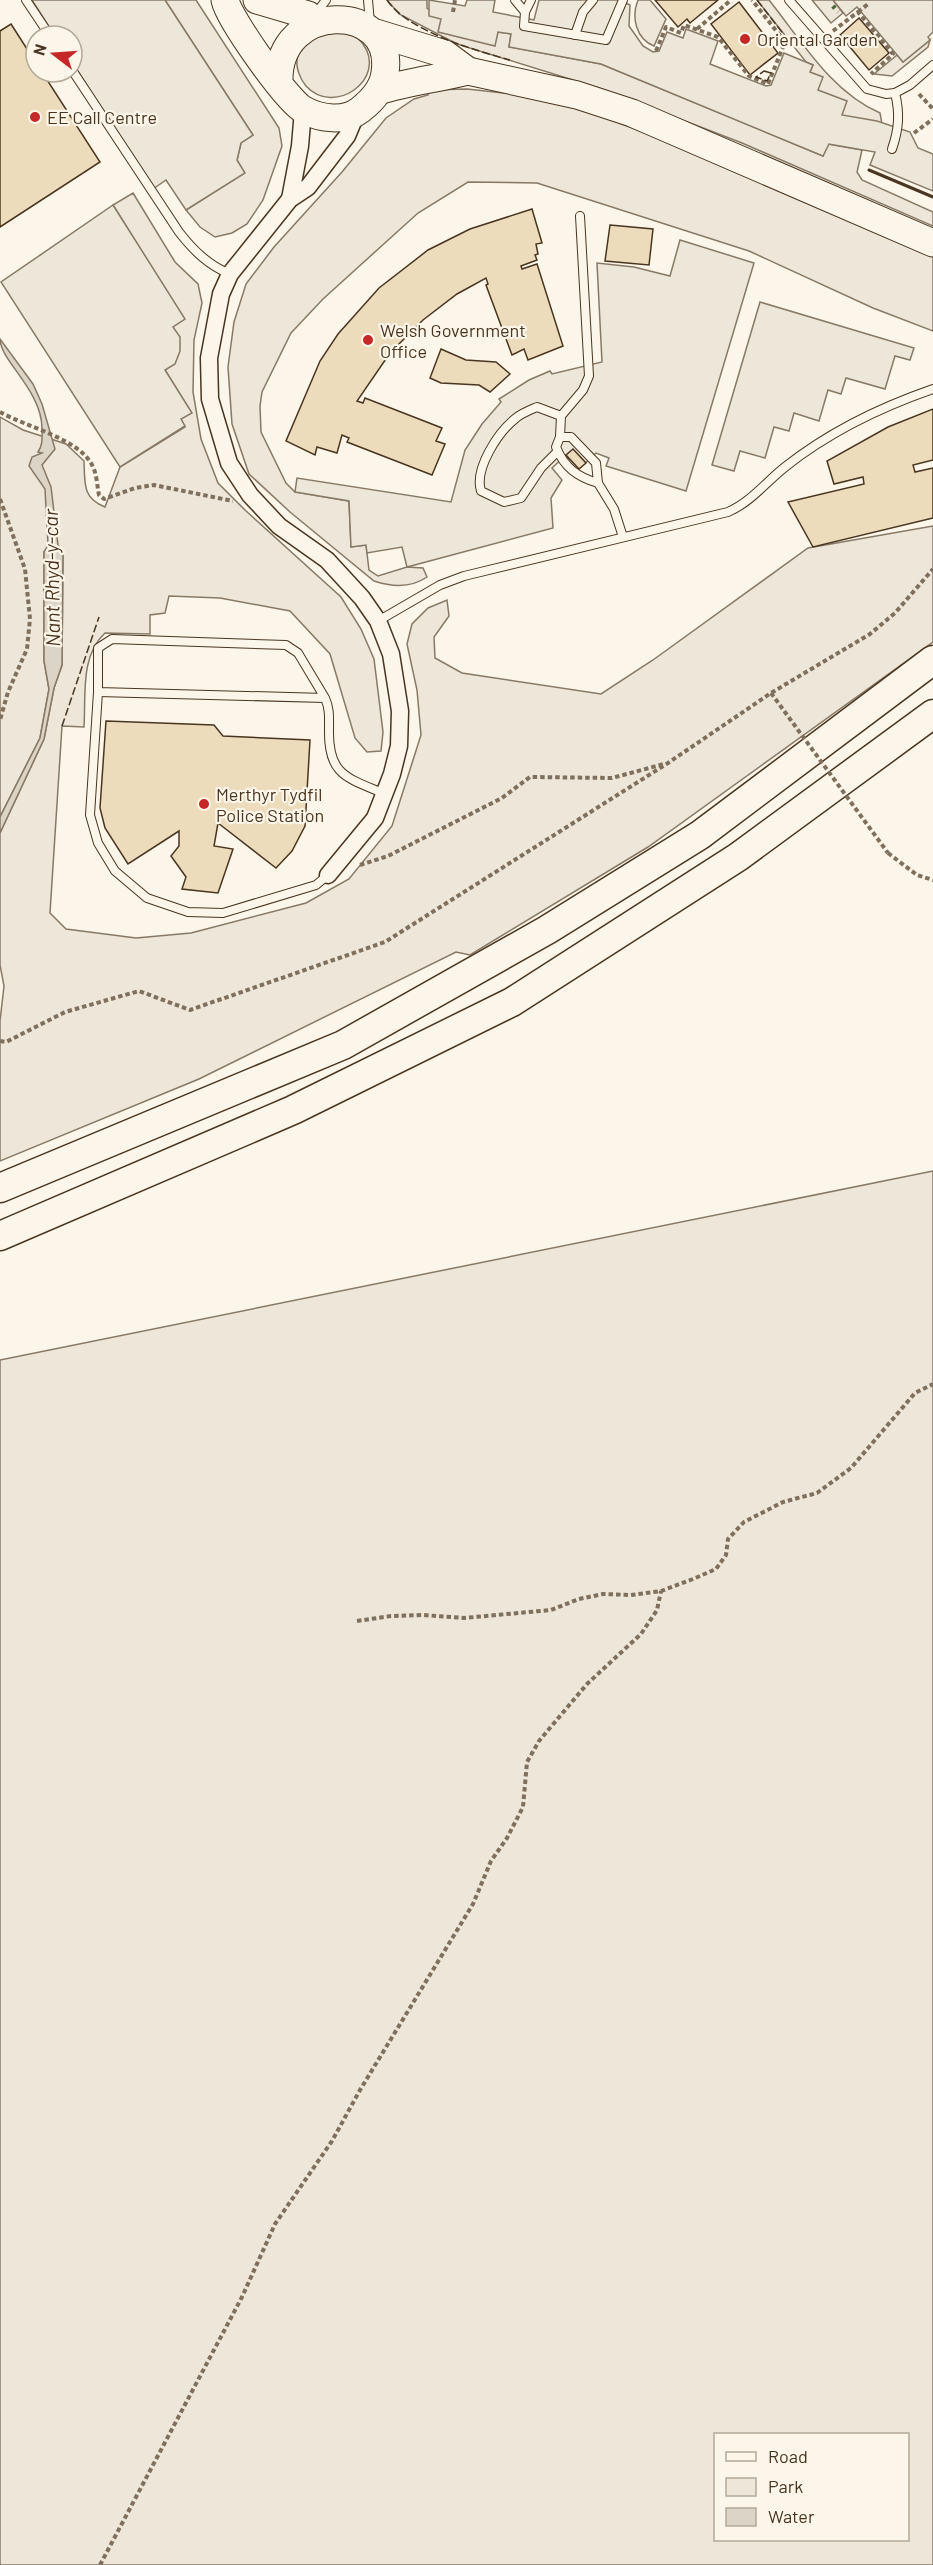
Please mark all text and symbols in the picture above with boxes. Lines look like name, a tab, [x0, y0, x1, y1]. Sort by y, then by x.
north arrow	[24, 24, 84, 84]
place label: Oriental Garden	[757, 28, 878, 50]
marker: Oriental Garden	[738, 32, 752, 46]
text: N	[29, 42, 50, 57]
place label: EE Call Centre	[47, 106, 157, 128]
marker: EE Call Centre	[28, 110, 42, 124]
place label: Welsh Government Office	[380, 319, 526, 362]
marker: Welsh Government Office	[361, 333, 375, 347]
water label: Nant Rhyd-y-car	[38, 508, 64, 647]
place label: Merthyr Tydfil Police Station	[216, 783, 324, 826]
marker: Merthyr Tydfil Police Station	[197, 797, 211, 811]
legend	[714, 2433, 909, 2541]
text: Road	[768, 2445, 808, 2467]
text: Park	[768, 2475, 803, 2497]
text: Water	[768, 2505, 815, 2527]

